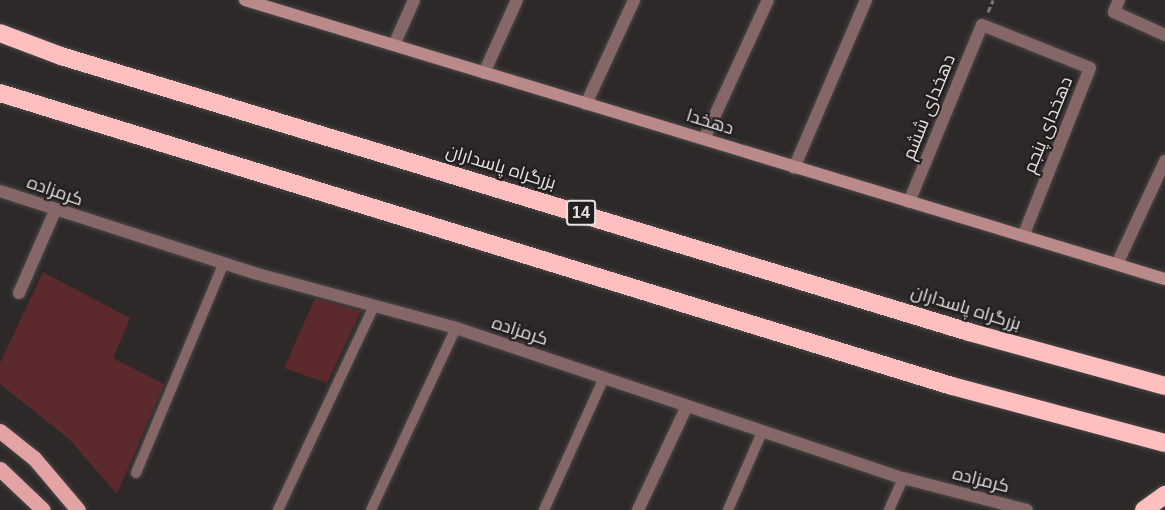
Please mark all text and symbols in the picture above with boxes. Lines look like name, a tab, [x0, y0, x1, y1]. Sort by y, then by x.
street label: دهخدای ششم	[898, 51, 960, 163]
street label: دهخدای پنجم	[1019, 74, 1077, 176]
street label: دهخدا	[684, 105, 736, 139]
street label: بزرگراه پاسداران	[443, 140, 559, 194]
street label: کرمزاده	[24, 171, 86, 211]
road number: 14	[566, 200, 596, 226]
street label: بزرگراه پاسداران	[908, 281, 1024, 335]
street label: کرمزاده	[489, 312, 551, 350]
street label: کرمزاده	[950, 463, 1012, 497]

